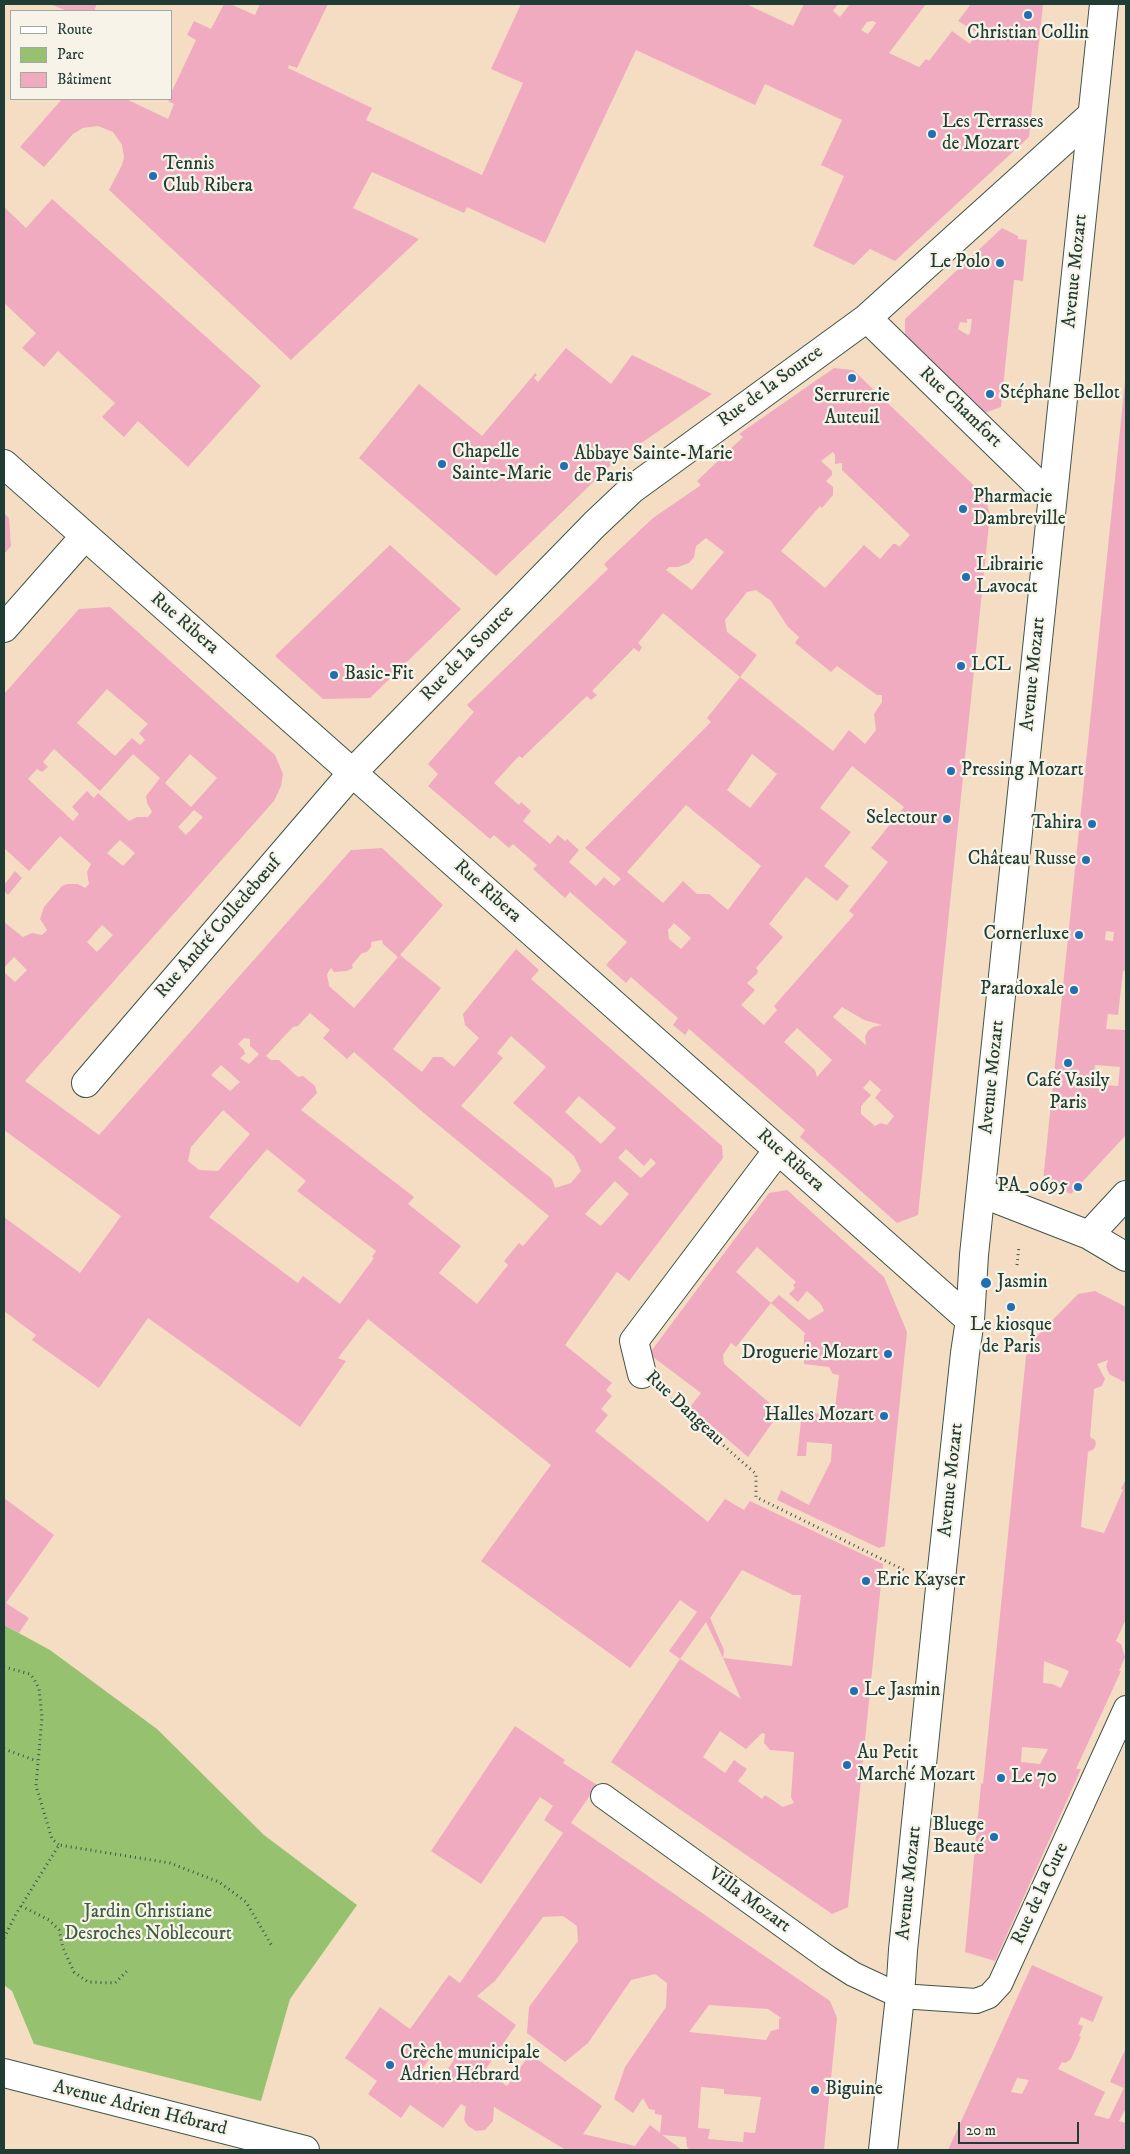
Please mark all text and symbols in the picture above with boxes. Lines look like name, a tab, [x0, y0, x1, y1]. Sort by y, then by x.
marker: Christian Collin	[1022, 9, 1034, 21]
legend	[10, 10, 172, 100]
text: Route	[57, 20, 92, 39]
place label: Christian Collin	[967, 23, 1089, 45]
text: Parc	[57, 45, 84, 64]
text: Bâtiment	[57, 70, 112, 89]
place label: Les Terrasses de Mozart	[942, 112, 1043, 156]
marker: Les Terrasses de Mozart	[926, 128, 938, 140]
place label: Tennis Club Ribera	[163, 154, 253, 198]
marker: Tennis Club Ribera	[147, 170, 159, 182]
street label: Avenue Mozart	[1059, 213, 1093, 329]
place label: Le Polo	[930, 252, 990, 274]
marker: Le Polo	[994, 257, 1006, 269]
street label: Rue de la Source	[714, 341, 828, 433]
street label: Rue Chamfort	[914, 363, 1006, 453]
marker: Serrurerie Auteuil	[846, 372, 858, 384]
place label: Stéphane Bellot	[1000, 383, 1120, 405]
place label: Serrurerie Auteuil	[814, 386, 890, 430]
marker: Stéphane Bellot	[984, 388, 996, 400]
place label: Chapelle Sainte-Marie	[452, 442, 552, 486]
place label: Abbaye Sainte-Marie de Paris	[574, 444, 733, 488]
marker: Chapelle Sainte-Marie	[436, 458, 448, 470]
marker: Abbaye Sainte-Marie de Paris	[558, 460, 570, 472]
place label: Pharmacie Dambreville	[973, 487, 1066, 531]
marker: Pharmacie Dambreville	[957, 503, 969, 515]
place label: Librairie Lavocat	[976, 555, 1043, 599]
marker: Librairie Lavocat	[960, 571, 972, 583]
street label: Rue Ribera	[145, 588, 223, 660]
street label: Rue de la Source	[417, 601, 519, 707]
street label: Avenue Mozart	[1017, 616, 1051, 732]
place label: LCL	[971, 655, 1011, 677]
marker: LCL	[955, 660, 967, 672]
place label: Basic-Fit	[344, 664, 414, 686]
marker: Basic-Fit	[328, 669, 340, 681]
place label: Pressing Mozart	[961, 760, 1084, 782]
marker: Pressing Mozart	[945, 765, 957, 777]
place label: Selectour	[866, 808, 937, 830]
marker: Selectour	[941, 813, 953, 825]
place label: Tahira	[1031, 813, 1082, 835]
marker: Tahira	[1086, 818, 1098, 830]
place label: Château Russe	[968, 849, 1076, 871]
street label: Rue André Colledebœuf	[151, 852, 287, 1004]
marker: Château Russe	[1080, 854, 1092, 866]
street label: Rue Ribera	[448, 856, 526, 928]
place label: Cornerluxe	[983, 924, 1069, 946]
marker: Cornerluxe	[1073, 929, 1085, 941]
place label: Paradoxale	[980, 979, 1064, 1001]
marker: Paradoxale	[1068, 984, 1080, 996]
street label: Avenue Mozart	[976, 1019, 1010, 1135]
marker: Café Vasily Paris	[1062, 1057, 1074, 1069]
place label: Café Vasily Paris	[1026, 1071, 1110, 1115]
street label: Rue Ribera	[751, 1125, 829, 1197]
place label: PA_0695	[997, 1176, 1068, 1198]
marker: PA_0695	[1072, 1181, 1084, 1193]
place label: Jasmin	[997, 1272, 1048, 1294]
marker: Jasmin	[979, 1276, 993, 1290]
marker: Le kiosque de Paris	[1005, 1301, 1017, 1313]
place label: Le kiosque de Paris	[970, 1315, 1052, 1359]
place label: Droguerie Mozart	[742, 1343, 878, 1365]
marker: Droguerie Mozart	[882, 1348, 894, 1360]
street label: Rue Dangeau	[640, 1366, 728, 1452]
place label: Halles Mozart	[765, 1405, 874, 1427]
marker: Halles Mozart	[878, 1410, 890, 1422]
street label: Avenue Mozart	[935, 1422, 969, 1538]
place label: Eric Kayser	[876, 1570, 965, 1592]
marker: Eric Kayser	[860, 1575, 872, 1587]
place label: Le Jasmin	[864, 1680, 940, 1702]
marker: Le Jasmin	[848, 1685, 860, 1697]
place label: Au Petit Marché Mozart	[857, 1743, 975, 1787]
marker: Au Petit Marché Mozart	[841, 1759, 853, 1771]
place label: Le 70	[1011, 1767, 1057, 1789]
marker: Le 70	[995, 1772, 1007, 1784]
place label: Bluege Beauté	[932, 1815, 984, 1859]
street label: Avenue Mozart	[893, 1825, 927, 1941]
marker: Bluege Beauté	[988, 1831, 1000, 1843]
street label: Rue de la Cure	[1007, 1839, 1075, 1949]
street label: Villa Mozart	[703, 1864, 795, 1938]
park label: Jardin Christiane Desroches Noblecourt	[64, 1902, 232, 1946]
place label: Crèche municipale Adrien Hébrard	[400, 2043, 540, 2087]
marker: Crèche municipale Adrien Hébrard	[384, 2059, 396, 2071]
street label: Avenue Adrien Hébrard	[51, 2076, 229, 2142]
place label: Biguine	[825, 2079, 883, 2101]
marker: Biguine	[809, 2084, 821, 2096]
scale bar	[960, 2112, 1081, 2144]
text: 20 m	[966, 2121, 996, 2140]

